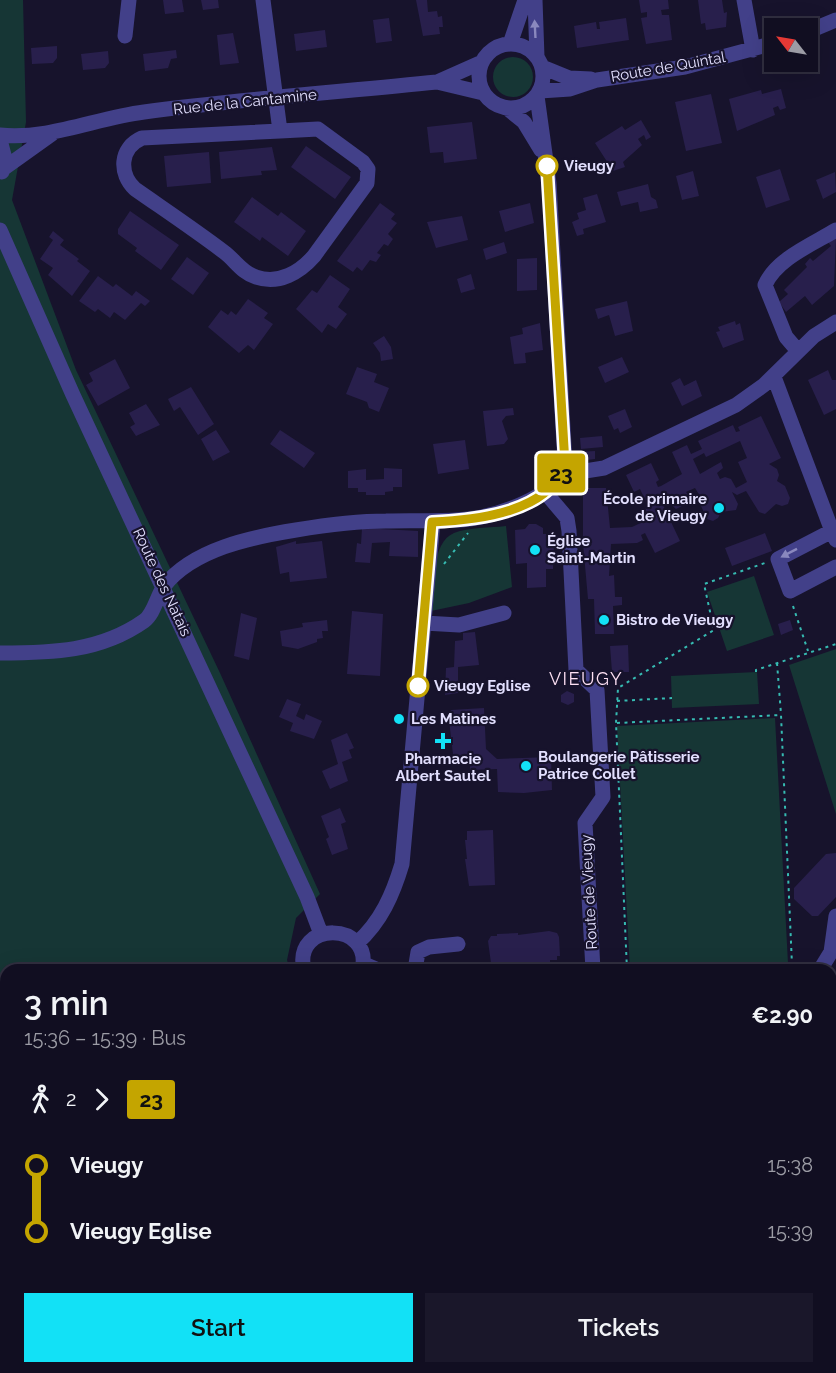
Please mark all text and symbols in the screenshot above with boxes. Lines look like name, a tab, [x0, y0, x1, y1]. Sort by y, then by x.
north arrow	[764, 18, 818, 72]
map controls	[764, 18, 818, 72]
one-way arrow	[531, 19, 540, 38]
street label: Route de Quintal	[609, 48, 728, 86]
street label: Rue de la Cantamine	[172, 85, 318, 118]
marker: Vieugy	[536, 155, 558, 177]
place label: Vieugy	[564, 157, 615, 175]
line badge: 23	[534, 454, 588, 492]
text: 23	[549, 461, 573, 486]
place label: École primaire de Vieugy	[603, 490, 708, 525]
marker: École primaire de Vieugy	[712, 501, 726, 515]
street label: Route des Natais	[129, 525, 195, 639]
place label: Église Saint-Martin	[547, 532, 636, 567]
marker: Église Saint-Martin	[528, 543, 542, 557]
one-way arrow	[781, 548, 798, 558]
place label: Bistro de Vieugy	[616, 611, 734, 629]
marker: Bistro de Vieugy	[597, 613, 611, 627]
district label: VIEUGY	[549, 668, 623, 689]
marker: Vieugy Eglise	[407, 675, 429, 697]
place label: Vieugy Eglise	[434, 677, 531, 695]
place label: Les Matines	[411, 710, 496, 728]
marker: Les Matines	[392, 712, 406, 726]
marker: Pharmacie Albert Sautel	[436, 734, 450, 748]
place label: Boulangerie Pâtisserie Patrice Collet	[538, 748, 699, 783]
place label: Pharmacie Albert Sautel	[396, 750, 491, 785]
marker: Boulangerie Pâtisserie Patrice Collet	[519, 759, 533, 773]
street label: Route de Vieugy	[577, 834, 601, 950]
text: 3 min	[24, 984, 109, 1023]
text: €2.90	[752, 1002, 813, 1028]
text: 15:36 – 15:39 · Bus	[24, 1026, 186, 1050]
icon: walk	[24, 1083, 57, 1116]
icon: forward	[85, 1083, 118, 1116]
text: 2	[66, 1087, 76, 1111]
text: 23	[139, 1087, 163, 1112]
text: Vieugy	[70, 1152, 143, 1178]
text: 15:38	[767, 1153, 813, 1177]
text: Vieugy Eglise	[70, 1218, 212, 1244]
text: 15:39	[767, 1219, 813, 1243]
button: Start	[24, 1293, 413, 1362]
button: Tickets	[425, 1293, 813, 1362]

